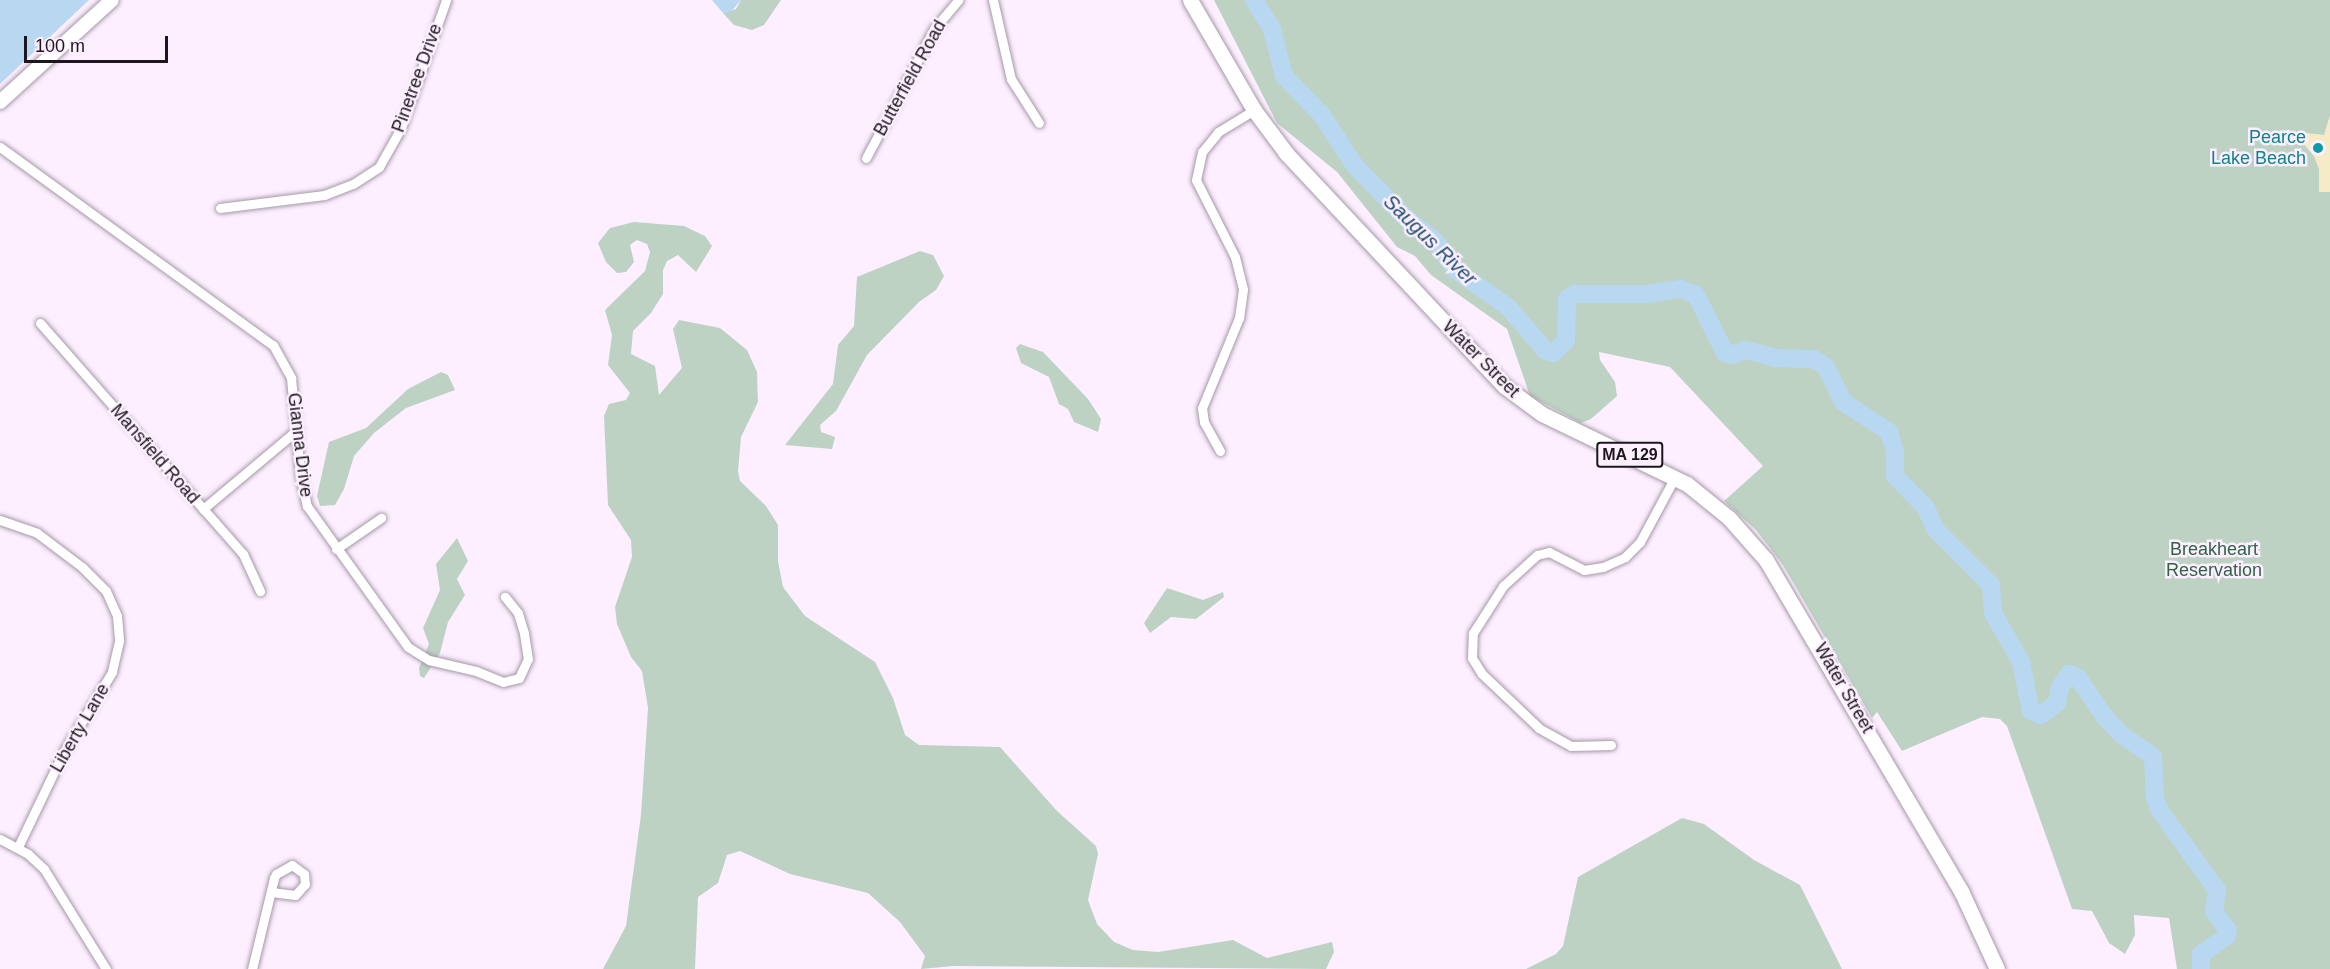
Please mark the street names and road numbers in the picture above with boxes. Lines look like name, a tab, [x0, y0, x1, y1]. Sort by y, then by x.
street label: Butterfield Road	[869, 16, 951, 140]
street label: Pinetree Drive	[387, 21, 447, 135]
street label: Water Street	[1438, 316, 1524, 402]
street label: Gianna Drive	[283, 392, 317, 498]
street label: Mansfield Road	[106, 400, 204, 508]
road number: MA 129	[1596, 442, 1664, 468]
street label: Water Street	[1810, 639, 1878, 737]
street label: Liberty Lane	[46, 680, 114, 776]

